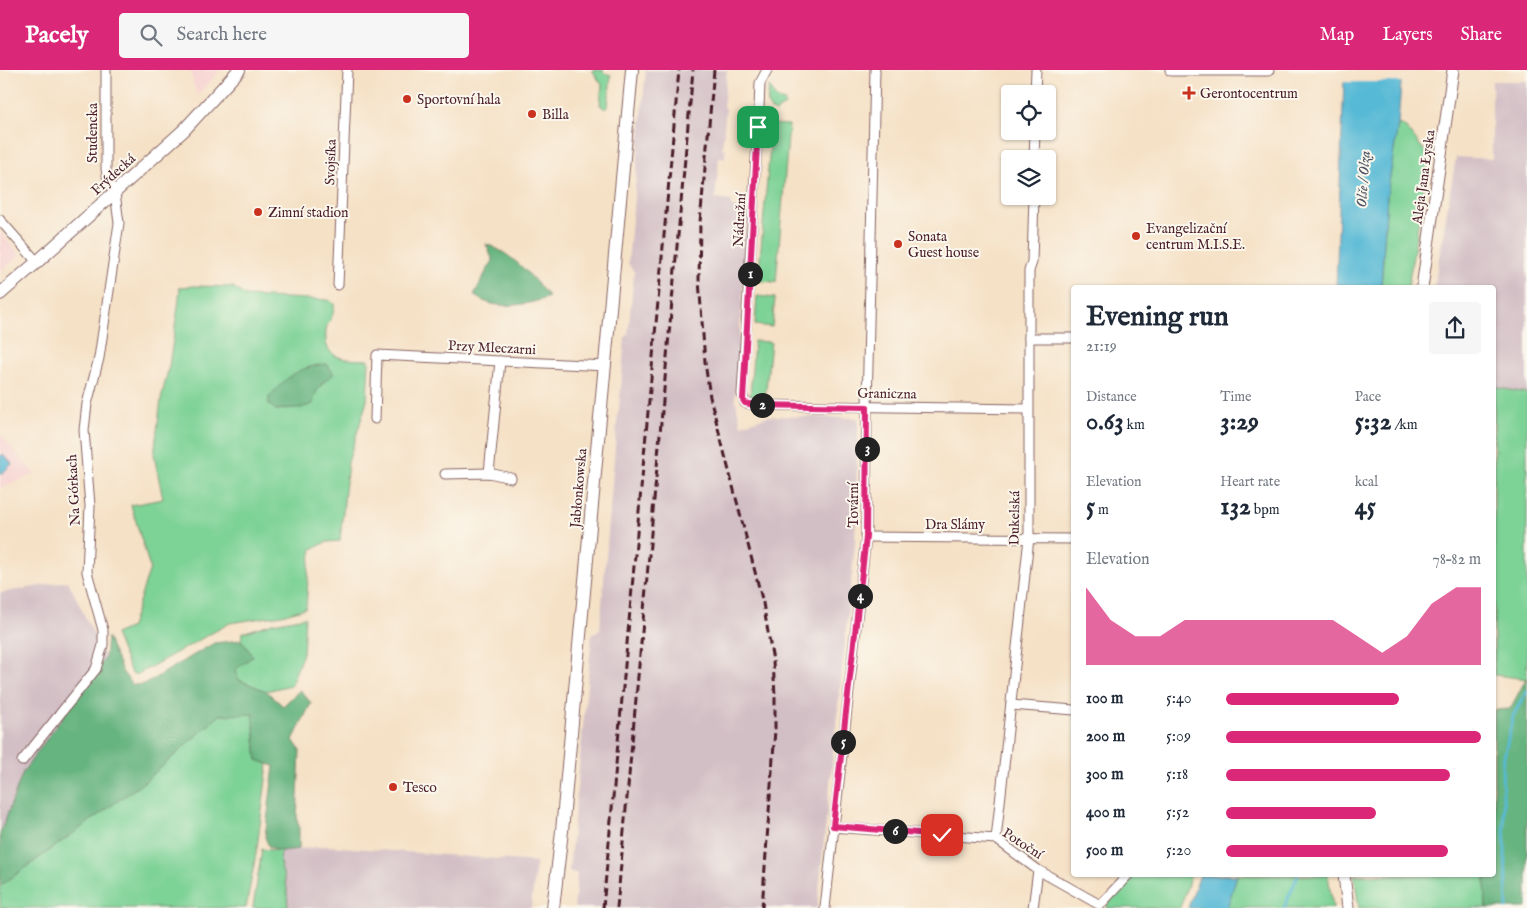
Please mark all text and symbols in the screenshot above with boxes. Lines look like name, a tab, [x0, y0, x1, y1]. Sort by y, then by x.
search box	[119, 13, 469, 58]
text: Pacely	[25, 20, 89, 51]
icon: search	[137, 21, 165, 49]
text: Search here	[177, 23, 267, 47]
text: Map	[1320, 24, 1354, 47]
text: Layers	[1382, 24, 1433, 47]
text: Share	[1461, 24, 1502, 47]
map controls	[1001, 85, 1056, 205]
button: locate	[1001, 85, 1056, 140]
place label: Gerontocentrum	[1200, 85, 1298, 103]
marker: Gerontocentrum	[1182, 86, 1196, 100]
place label: Sportovní hala	[417, 91, 501, 109]
marker: Sportovní hala	[401, 93, 413, 105]
street label: Studencka	[84, 102, 102, 163]
place label: Billa	[542, 106, 570, 124]
pin	[737, 106, 779, 148]
marker: Billa	[526, 108, 538, 120]
icon: arrive	[744, 113, 772, 141]
street label: Aleja Jana Łyska	[1408, 128, 1440, 226]
street label: Svojsíka	[321, 138, 341, 185]
street label: Frýdecká	[88, 149, 140, 199]
button: layers	[1001, 150, 1056, 205]
water label: Olše / Olza	[1352, 150, 1375, 208]
street label: Nádražní	[730, 191, 750, 248]
place label: Zimní stadion	[268, 204, 349, 222]
marker: Zimní stadion	[252, 206, 264, 218]
place label: Evangelizační centrum M.I.S.E.	[1146, 220, 1245, 254]
place label: Sonata Guest house	[908, 228, 980, 262]
marker: Evangelizační centrum M.I.S.E.	[1130, 230, 1142, 242]
marker: Sonata Guest house	[892, 238, 904, 250]
pin: 1	[738, 262, 762, 286]
text: 1	[748, 265, 753, 283]
text: Evening run	[1086, 300, 1229, 335]
button: share	[1429, 302, 1481, 354]
street label: Przy Mleczarni	[448, 337, 537, 359]
text: 21:19	[1086, 337, 1117, 357]
street label: Graniczna	[857, 384, 918, 404]
text: Distance	[1086, 388, 1137, 406]
text: Time	[1220, 388, 1251, 406]
text: Pace	[1355, 388, 1381, 406]
pin: 2	[750, 392, 774, 418]
text: 2	[759, 396, 766, 414]
text: 0.63	[1086, 406, 1124, 438]
text: 3:29	[1220, 406, 1259, 438]
text: 5:32	[1355, 406, 1391, 438]
text: km	[1124, 416, 1145, 434]
text: /km	[1391, 416, 1418, 434]
pin: 3	[854, 436, 880, 462]
text: 3	[865, 440, 870, 458]
street label: Jabłonkowska	[566, 447, 592, 531]
street label: Na Górkach	[63, 453, 85, 526]
text: Elevation	[1086, 473, 1142, 491]
text: Heart rate	[1220, 473, 1280, 491]
text: kcal	[1355, 473, 1378, 491]
street label: Tovární	[845, 481, 863, 527]
street label: Dukelská	[1006, 490, 1024, 545]
text: 5	[1086, 491, 1095, 523]
text: 132	[1220, 491, 1251, 523]
text: 45	[1355, 491, 1376, 523]
text: m	[1095, 501, 1109, 519]
text: bpm	[1251, 501, 1280, 519]
street label: Dra Slámy	[925, 516, 985, 534]
text: Elevation	[1086, 550, 1149, 570]
text: 78–82 m	[1432, 550, 1481, 570]
pin: 4	[848, 584, 872, 608]
text: 4	[857, 587, 864, 605]
text: 100 m	[1086, 689, 1123, 709]
text: 5:40	[1166, 689, 1192, 709]
text: 200 m	[1086, 727, 1125, 747]
text: 5:09	[1166, 727, 1191, 747]
pin: 5	[830, 730, 856, 754]
text: 5	[841, 733, 846, 751]
text: 300 m	[1086, 765, 1124, 785]
text: 5:18	[1166, 765, 1188, 785]
place label: Tesco	[403, 779, 437, 797]
marker: Tesco	[387, 781, 399, 793]
text: 400 m	[1086, 803, 1125, 823]
text: 5:52	[1166, 803, 1189, 823]
pin	[921, 814, 963, 856]
pin: 6	[882, 818, 908, 844]
icon: check	[928, 821, 956, 849]
text: 6	[893, 822, 898, 840]
street label: Potoční	[999, 824, 1047, 864]
text: 500 m	[1086, 841, 1123, 861]
text: 5:20	[1166, 841, 1191, 861]

